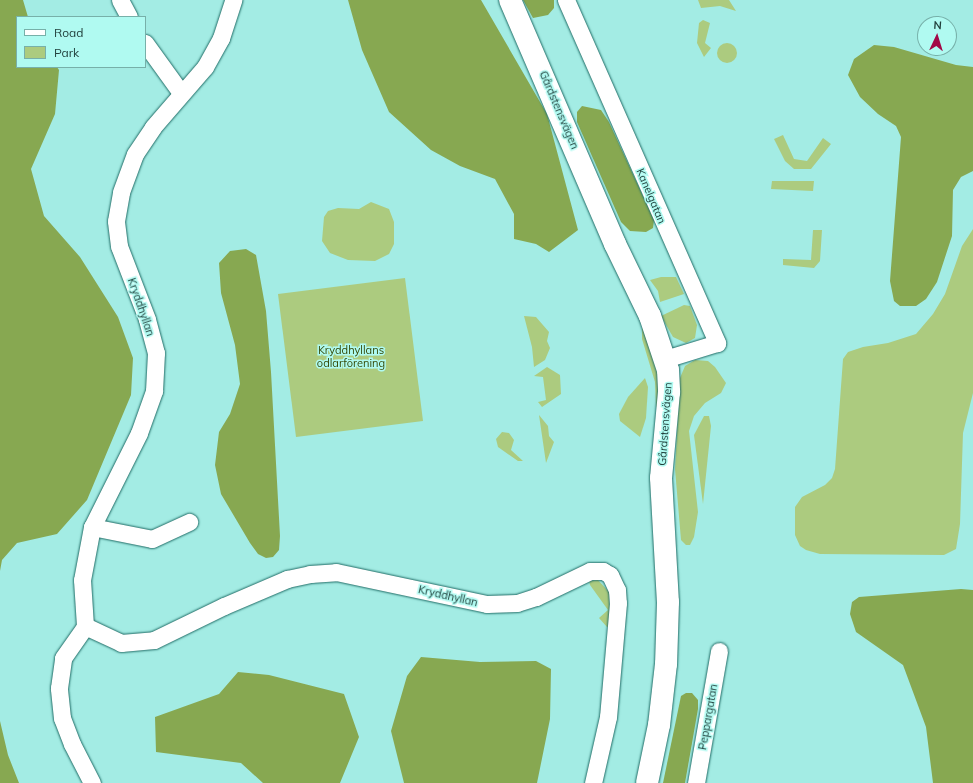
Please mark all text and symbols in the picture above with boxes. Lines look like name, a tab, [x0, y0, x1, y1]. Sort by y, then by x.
legend	[16, 16, 146, 68]
north arrow	[917, 16, 957, 56]
text: N	[933, 18, 942, 32]
text: Road	[54, 25, 83, 40]
text: Park	[54, 45, 79, 60]
street label: Gårdstensvägen	[537, 69, 581, 151]
street label: Kanelgatan	[633, 166, 669, 226]
street label: Kryddhyllan	[125, 276, 157, 338]
park label: Kryddhyllans odlarförening	[317, 344, 385, 370]
street label: Gårdstensvägen	[655, 382, 675, 466]
street label: Kryddhyllan	[417, 583, 479, 609]
street label: Peppargatan	[696, 683, 720, 751]

